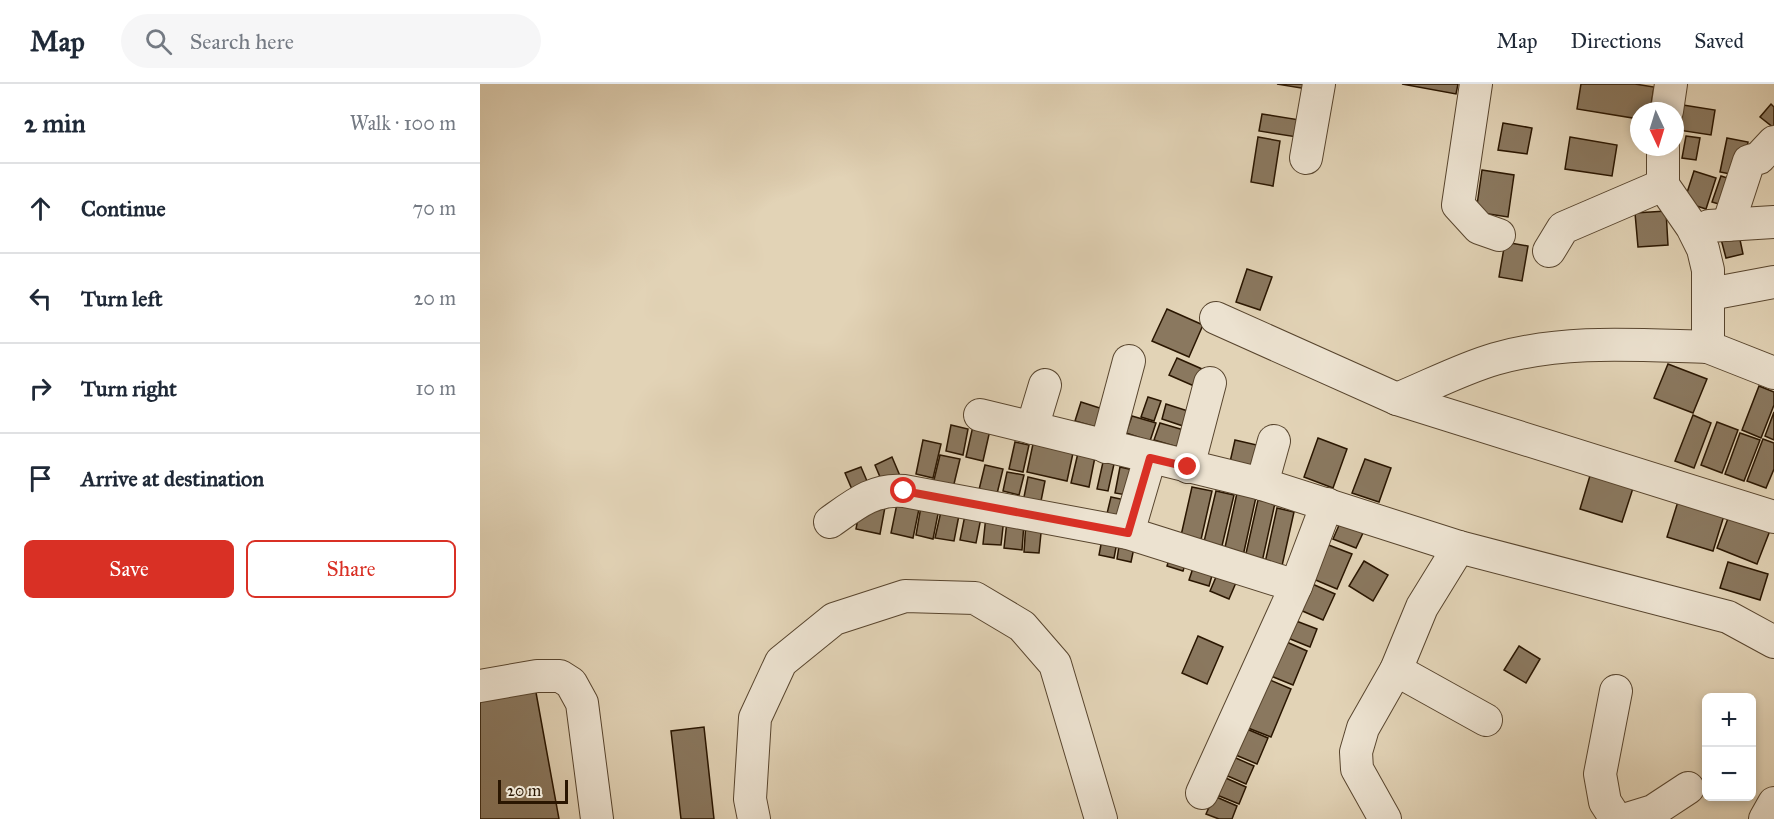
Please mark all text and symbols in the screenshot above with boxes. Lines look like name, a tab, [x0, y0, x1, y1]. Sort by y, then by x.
search box	[121, 14, 541, 68]
text: Map	[30, 24, 85, 59]
icon: search	[142, 25, 175, 58]
text: Search here	[190, 28, 294, 55]
text: Map	[1497, 28, 1538, 54]
text: Directions	[1571, 28, 1661, 54]
text: Saved	[1694, 28, 1744, 54]
north arrow	[1630, 102, 1684, 156]
text: 2 min	[24, 107, 85, 139]
text: Walk · 100 m	[350, 111, 456, 135]
icon: ahead	[24, 192, 57, 225]
text: Continue	[81, 195, 166, 222]
text: 70 m	[413, 196, 456, 220]
icon: left	[24, 282, 57, 315]
text: Turn left	[81, 285, 163, 312]
text: 20 m	[413, 286, 456, 310]
icon: right	[24, 372, 57, 405]
text: Turn right	[81, 375, 177, 402]
text: 10 m	[415, 376, 456, 400]
route end	[1174, 453, 1200, 479]
icon: arrive	[24, 462, 57, 495]
text: Arrive at destination	[81, 465, 264, 492]
route start	[890, 477, 916, 503]
button: Save	[24, 540, 234, 598]
button: Share	[246, 540, 456, 598]
map controls	[1702, 693, 1756, 801]
button: +	[1702, 693, 1756, 747]
button: −	[1702, 747, 1756, 801]
scale bar	[498, 777, 568, 804]
text: 20 m	[507, 781, 541, 800]

